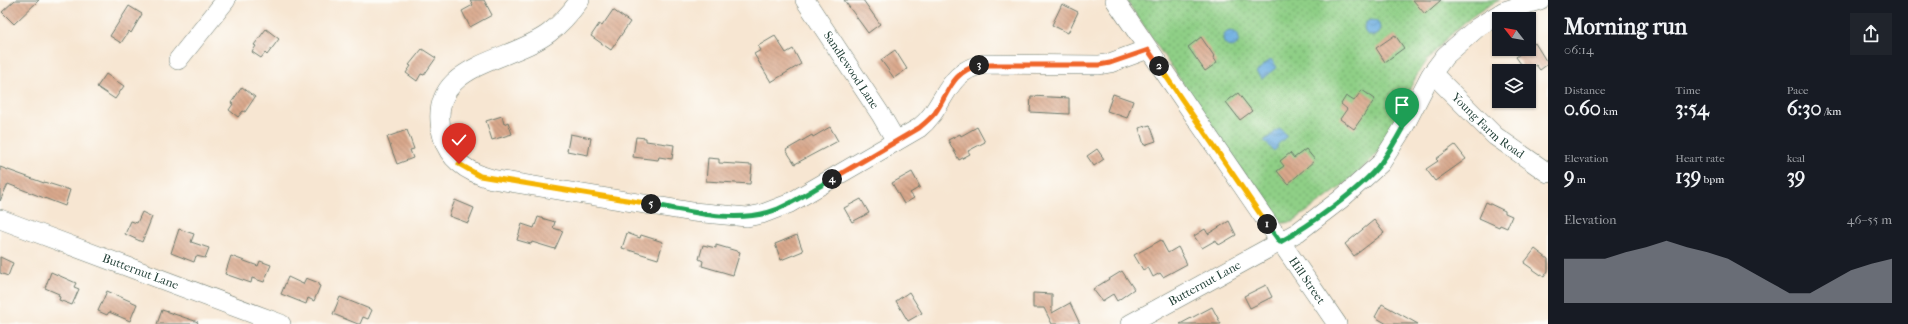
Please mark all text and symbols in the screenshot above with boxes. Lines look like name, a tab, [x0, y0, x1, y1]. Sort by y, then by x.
north arrow	[1492, 12, 1536, 56]
map controls	[1492, 12, 1536, 108]
button: share	[1850, 13, 1892, 55]
text: Morning run	[1564, 14, 1687, 40]
street label: Sandlewood Lane	[821, 29, 882, 112]
text: 06:14	[1564, 42, 1594, 57]
pin: 3	[969, 55, 989, 75]
pin: 2	[1149, 56, 1169, 76]
text: 3	[977, 58, 981, 71]
text: 2	[1156, 59, 1162, 72]
button: layers	[1492, 64, 1536, 108]
text: Distance	[1564, 84, 1605, 97]
text: Time	[1675, 84, 1700, 97]
text: Pace	[1787, 84, 1809, 97]
pin	[1385, 88, 1419, 129]
street label: Young Farm Road	[1448, 89, 1527, 161]
icon: arrive	[1391, 94, 1413, 116]
text: 0.60	[1564, 97, 1601, 120]
text: 3:54	[1675, 97, 1709, 120]
text: 6:30	[1787, 97, 1822, 120]
text: km	[1601, 105, 1618, 118]
text: /km	[1822, 105, 1841, 118]
pin	[442, 123, 476, 164]
icon: check	[448, 129, 470, 151]
text: Elevation	[1564, 152, 1608, 165]
text: Heart rate	[1675, 152, 1725, 165]
text: kcal	[1787, 152, 1805, 165]
text: 9	[1564, 165, 1575, 188]
text: 139	[1675, 165, 1701, 188]
text: 39	[1787, 165, 1805, 188]
pin: 4	[822, 169, 842, 189]
text: 4	[829, 172, 835, 185]
text: m	[1575, 173, 1586, 186]
text: bpm	[1701, 173, 1724, 186]
pin: 5	[641, 194, 661, 214]
text: 5	[649, 197, 653, 210]
text: Elevation	[1564, 212, 1617, 227]
text: 46–55 m	[1847, 212, 1892, 227]
pin: 1	[1257, 214, 1277, 234]
text: 1	[1265, 217, 1269, 230]
street label: Butternut Lane	[100, 251, 181, 292]
street label: Hill Street	[1286, 254, 1329, 307]
street label: Butternut Lane	[1166, 258, 1243, 309]

